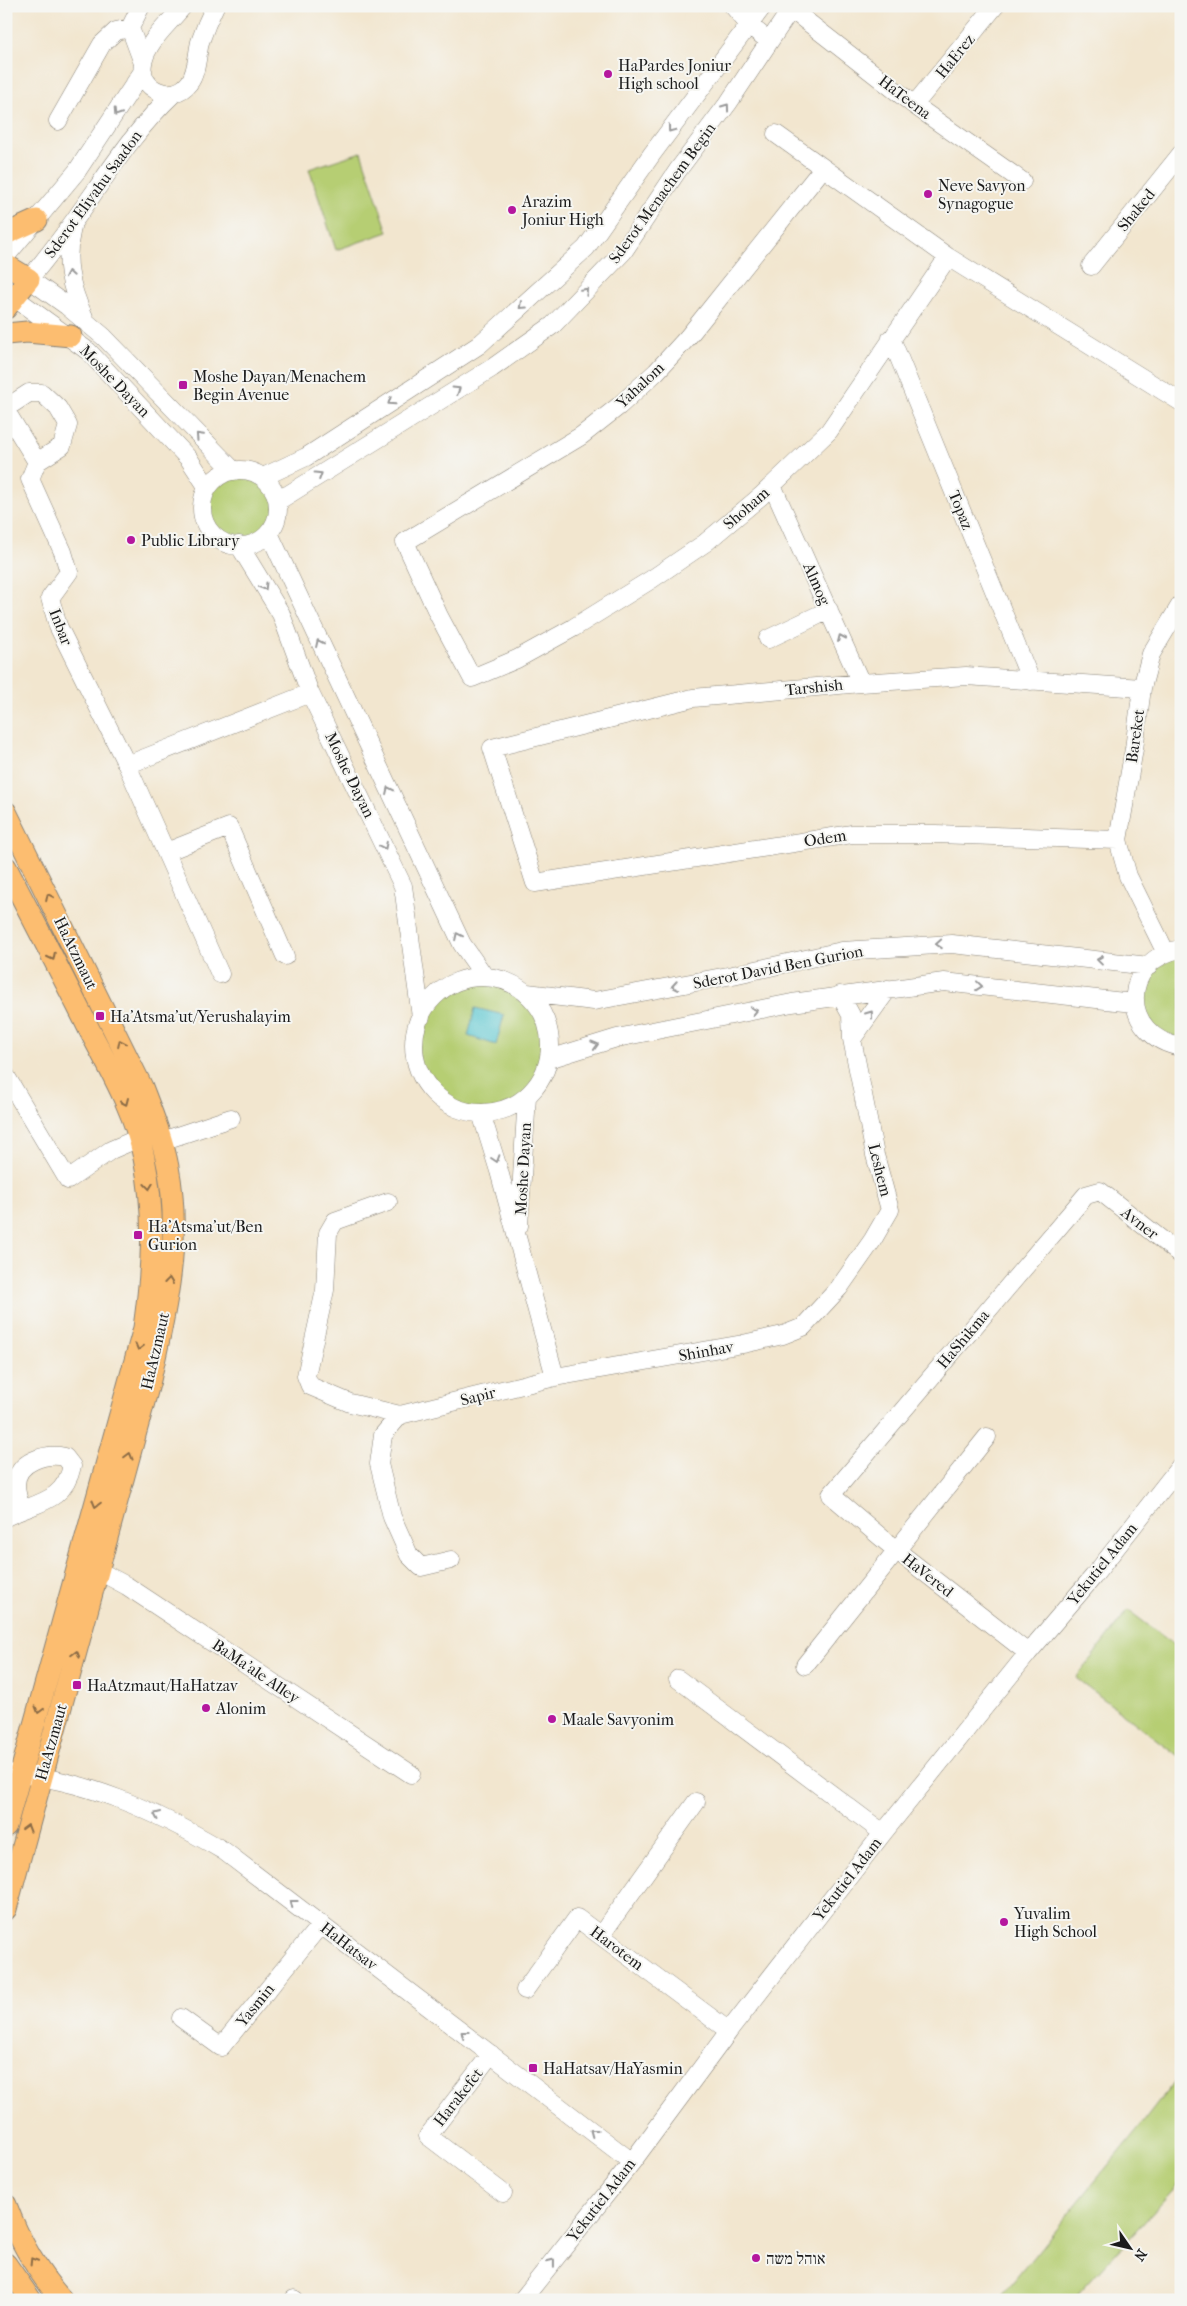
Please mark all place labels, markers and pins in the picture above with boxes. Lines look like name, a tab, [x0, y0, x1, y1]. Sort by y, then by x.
place label: HaPardes Joniur High school	[618, 56, 731, 93]
marker: HaPardes Joniur High school	[602, 68, 614, 80]
place label: Neve Savyon Synagogue	[938, 176, 1026, 213]
marker: Neve Savyon Synagogue	[922, 188, 934, 200]
place label: Arazim Joniur High	[520, 192, 604, 229]
marker: Arazim Joniur High	[506, 204, 518, 216]
place label: Moshe Dayan/Menachem Begin Avenue	[193, 367, 367, 404]
marker: Moshe Dayan/Menachem Begin Avenue	[177, 379, 189, 391]
place label: Public Library	[141, 531, 240, 550]
marker: Public Library	[125, 534, 137, 546]
place label: Ha'Atsma'ut/Yerushalayim	[110, 1007, 291, 1026]
marker: Ha'Atsma'ut/Yerushalayim	[94, 1010, 106, 1022]
place label: Ha'Atsma'ut/Ben Gurion	[148, 1217, 263, 1254]
marker: Ha'Atsma'ut/Ben Gurion	[132, 1229, 144, 1241]
place label: HaAtzmaut/HaHatzav	[87, 1676, 239, 1695]
marker: HaAtzmaut/HaHatzav	[71, 1679, 83, 1691]
place label: Alonim	[215, 1699, 267, 1718]
marker: Alonim	[200, 1702, 212, 1714]
place label: Maale Savyonim	[562, 1710, 675, 1729]
marker: Maale Savyonim	[546, 1713, 558, 1725]
place label: Yuvalim High School	[1013, 1904, 1098, 1941]
marker: Yuvalim High School	[998, 1916, 1010, 1928]
place label: HaHatsav/HaYasmin	[543, 2059, 684, 2078]
marker: HaHatsav/HaYasmin	[527, 2062, 539, 2074]
place label: אוהל משה	[766, 2249, 825, 2268]
marker: אוהל משה	[750, 2252, 762, 2264]

